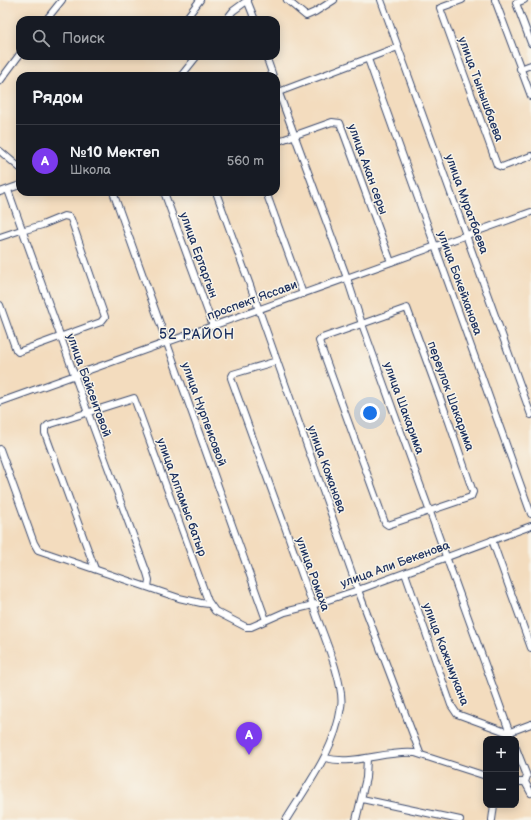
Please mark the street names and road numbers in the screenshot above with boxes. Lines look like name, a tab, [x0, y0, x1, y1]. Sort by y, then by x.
street label: улица Тынышбаева	[455, 35, 506, 144]
street label: улица Акан серы	[344, 122, 391, 216]
street label: улица Муратбаева	[441, 152, 492, 256]
street label: улица Ертаргын	[176, 210, 221, 300]
street label: улица Бокейханова	[434, 229, 485, 337]
street label: проспект Яссави	[205, 277, 299, 324]
street label: улица Байсеитовой	[63, 331, 114, 439]
street label: переулок Шакарима	[424, 339, 477, 453]
street label: улица Нурпеисовой	[178, 360, 229, 468]
street label: улица Шакарима	[380, 360, 427, 456]
street label: улица Кожанова	[304, 423, 349, 515]
street label: улица Алпамыс батыр	[153, 436, 210, 559]
street label: улица Ромаха	[292, 535, 333, 613]
street label: улица Али Бекенова	[339, 538, 452, 591]
street label: улица Кажымукана	[419, 601, 472, 708]

